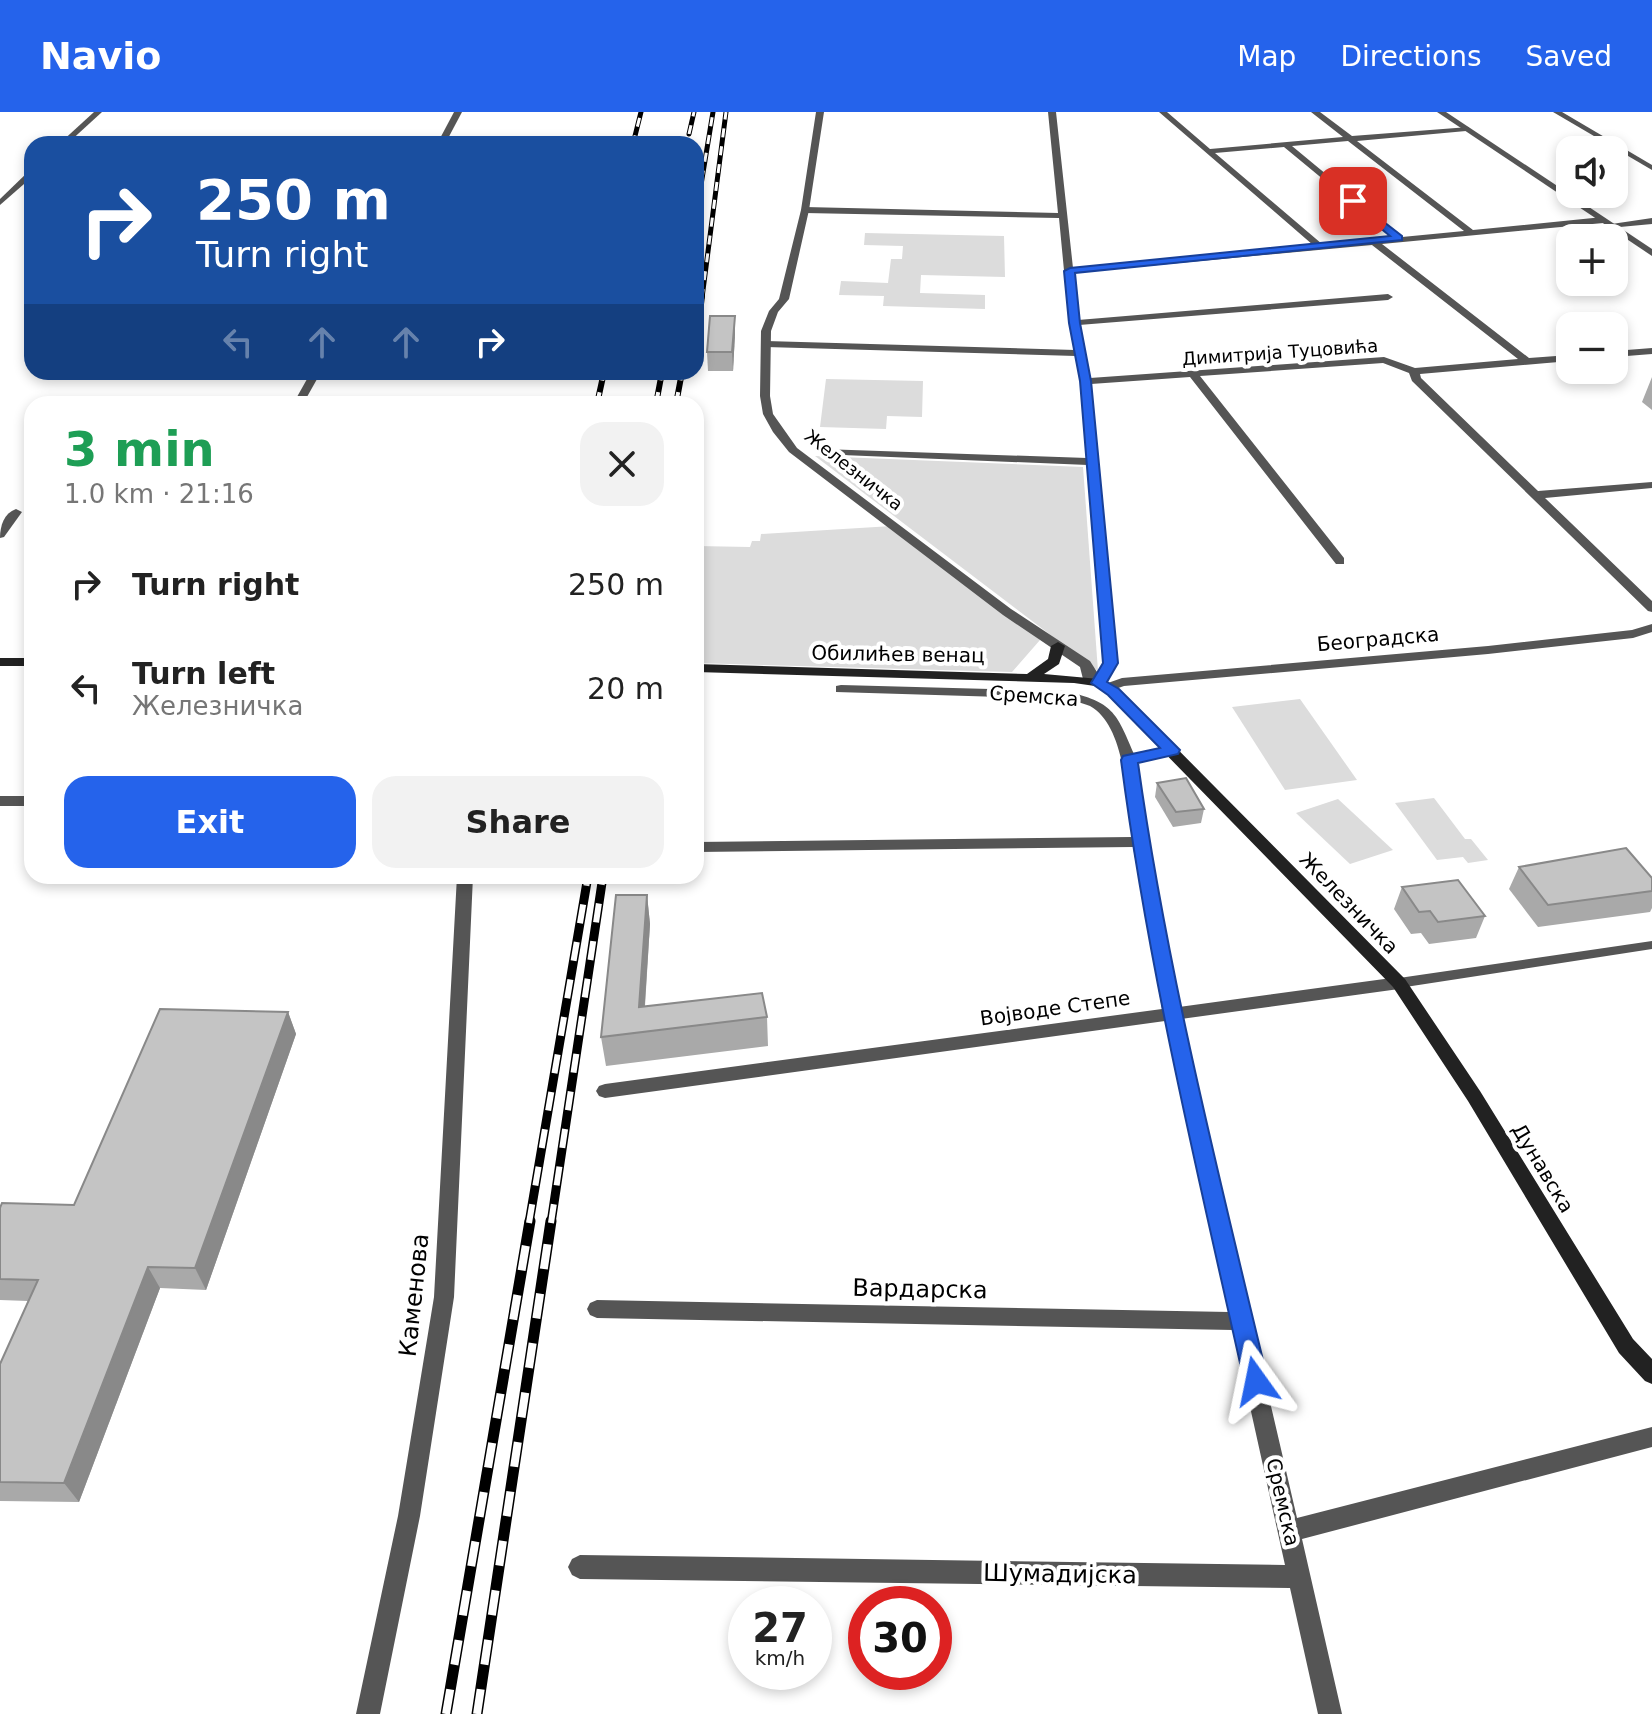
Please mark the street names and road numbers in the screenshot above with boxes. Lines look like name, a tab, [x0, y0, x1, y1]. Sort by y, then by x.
street label: Димитрија Туцовића	[1181, 335, 1379, 369]
street label: Железничка	[801, 425, 907, 515]
street label: Београдска	[1316, 622, 1440, 656]
street label: Обилићев венац	[811, 640, 985, 668]
street label: Сремска	[989, 681, 1079, 711]
street label: Железничка	[1295, 847, 1403, 959]
street label: Војводе Степе	[978, 986, 1132, 1030]
street label: Дунавска	[1507, 1119, 1579, 1217]
street label: Каменова	[394, 1232, 434, 1358]
street label: Вардарска	[852, 1274, 988, 1304]
street label: Сремска	[1261, 1456, 1305, 1548]
street label: Шумадијска	[983, 1559, 1137, 1589]

